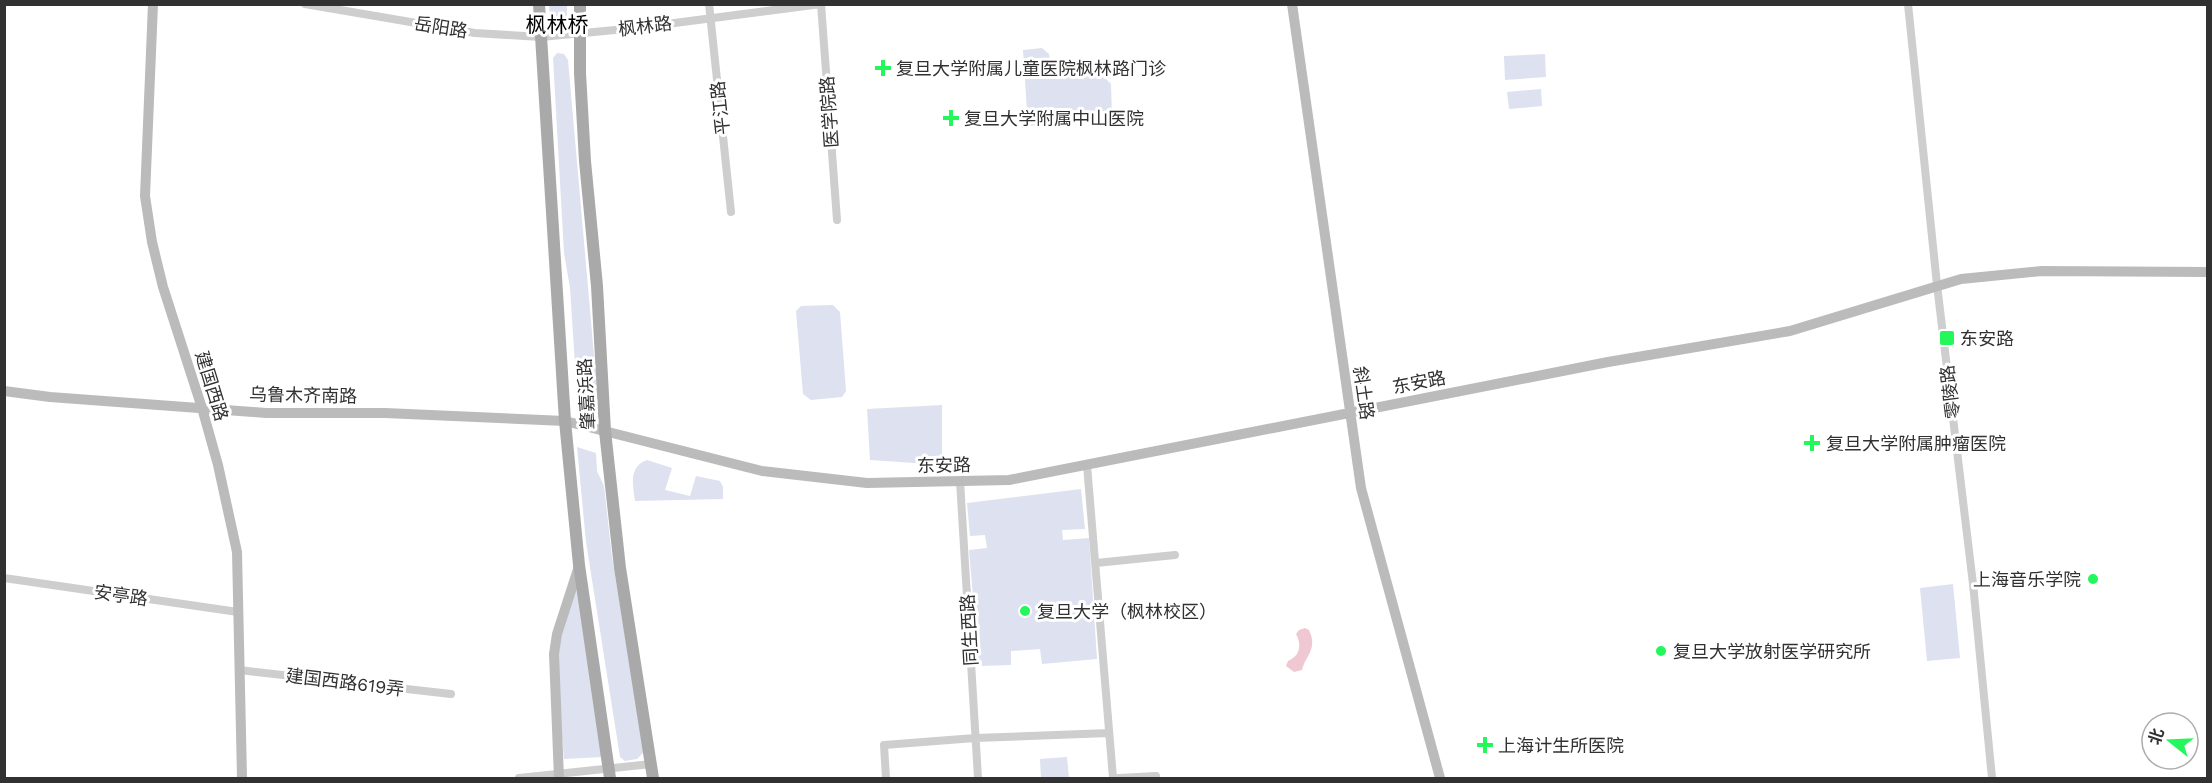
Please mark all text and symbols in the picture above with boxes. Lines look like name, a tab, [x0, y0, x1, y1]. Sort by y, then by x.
street label: 岳阳路	[413, 12, 469, 42]
district label: 枫林桥	[526, 12, 589, 37]
street label: 枫林路	[617, 12, 673, 40]
place label: 复旦大学附属儿童医院枫林路门诊	[896, 58, 1166, 79]
marker: 复旦大学附属儿童医院枫林路门诊	[874, 59, 892, 77]
street label: 医学院路	[816, 75, 842, 149]
street label: 平江路	[707, 80, 733, 136]
place label: 复旦大学附属中山医院	[964, 108, 1144, 129]
marker: 复旦大学附属中山医院	[942, 109, 960, 127]
place label: 东安路	[1960, 328, 2014, 349]
marker: 东安路	[1938, 329, 1956, 347]
street label: 建国西路	[191, 349, 233, 423]
street label: 肇嘉浜路	[574, 357, 598, 431]
street label: 零陵路	[1936, 364, 1964, 420]
street label: 斜土路	[1350, 365, 1378, 421]
street label: 东安路	[1390, 367, 1448, 397]
street label: 乌鲁木齐南路	[249, 384, 357, 406]
place label: 复旦大学附属肿瘤医院	[1826, 433, 2006, 454]
marker: 复旦大学附属肿瘤医院	[1803, 434, 1821, 452]
street label: 东安路	[917, 454, 971, 476]
place label: 上海音乐学院	[1973, 569, 2081, 590]
marker: 上海音乐学院	[2086, 572, 2100, 586]
street label: 安亭路	[93, 581, 149, 609]
street label: 同生西路	[957, 593, 981, 667]
place label: 复旦大学（枫林校区）	[1037, 601, 1217, 622]
marker: 复旦大学（枫林校区）	[1018, 604, 1032, 618]
place label: 复旦大学放射医学研究所	[1673, 641, 1871, 662]
marker: 复旦大学放射医学研究所	[1654, 644, 1668, 658]
street label: 建国西路619弄	[285, 664, 405, 700]
north arrow	[2140, 711, 2200, 771]
text: 北	[2145, 726, 2168, 747]
place label: 上海计生所医院	[1498, 735, 1624, 756]
marker: 上海计生所医院	[1476, 736, 1494, 754]

